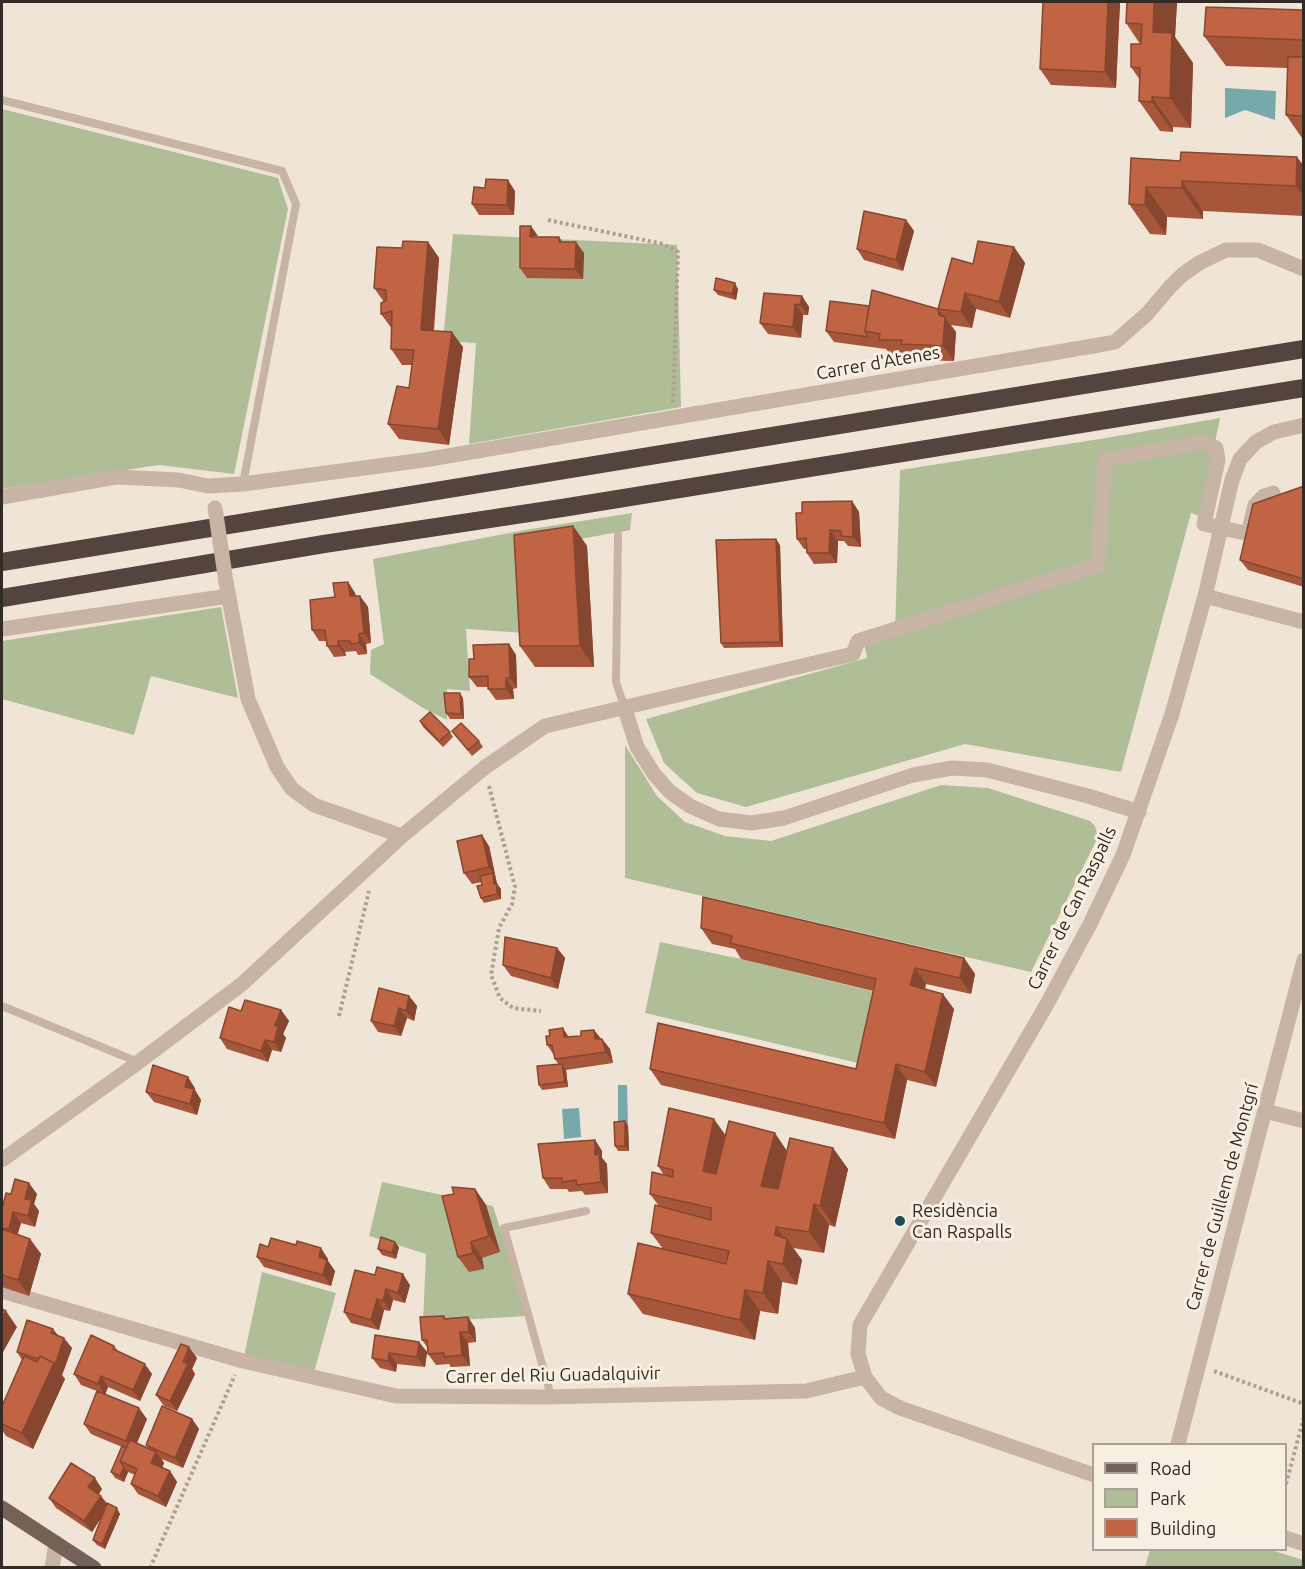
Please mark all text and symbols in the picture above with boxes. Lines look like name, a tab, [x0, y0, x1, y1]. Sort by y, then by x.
street label: Carrer d'Atenes	[814, 341, 942, 385]
street label: Carrer de Can Raspalls	[1023, 823, 1121, 993]
street label: Carrer de Guillem de Montgrí	[1181, 1081, 1263, 1313]
place label: Residència Can Raspalls	[912, 1200, 1012, 1242]
marker: Residència Can Raspalls	[893, 1214, 907, 1228]
street label: Carrer del Riu Guadalquivir	[445, 1362, 661, 1388]
legend	[1092, 1443, 1287, 1551]
text: Road	[1150, 1458, 1192, 1478]
text: Park	[1150, 1488, 1186, 1508]
text: Building	[1150, 1518, 1216, 1538]

